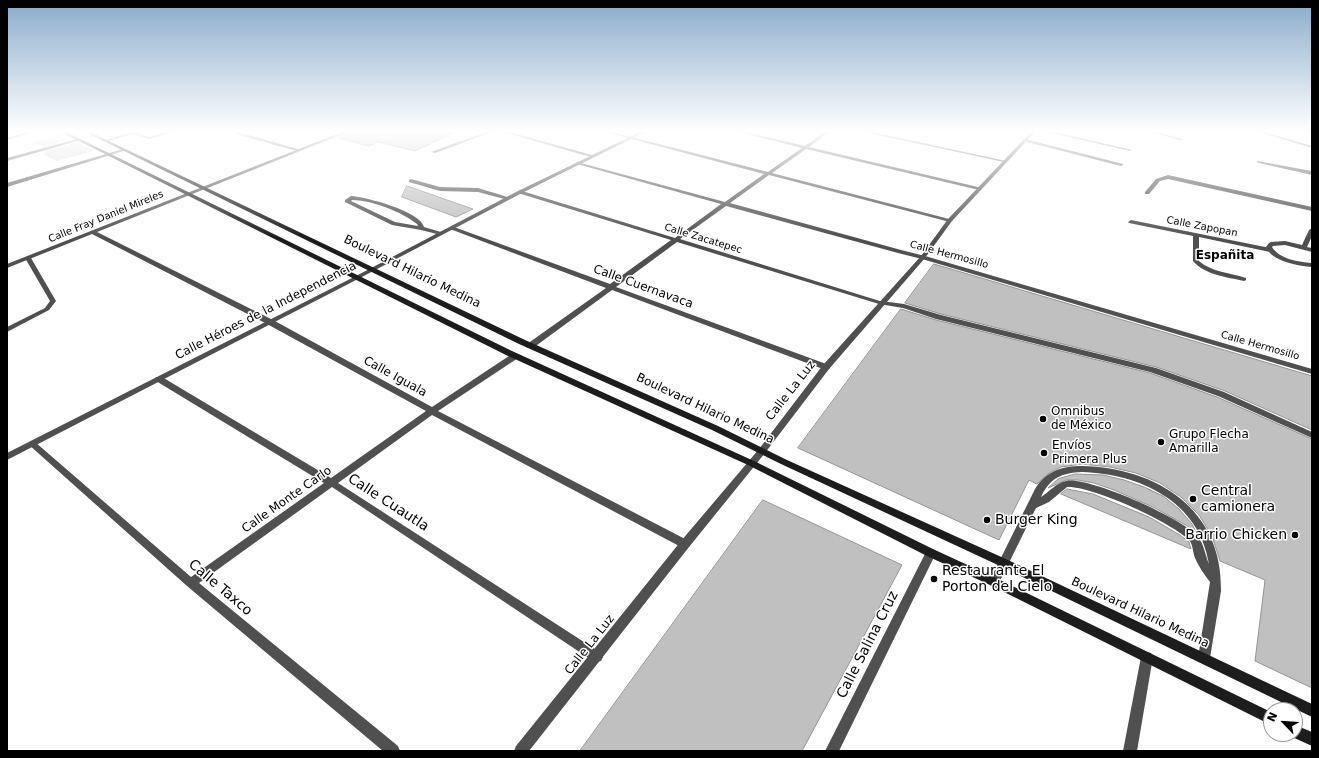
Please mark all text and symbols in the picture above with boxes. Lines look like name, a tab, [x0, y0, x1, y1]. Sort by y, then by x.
street label: Calle Fray Daniel Mireles	[47, 188, 165, 246]
street label: Calle Zapopan	[1165, 214, 1239, 240]
street label: Calle Zacatepec	[663, 221, 743, 257]
street label: Boulevard Hilario Medina	[341, 233, 483, 311]
street label: Calle Hermosillo	[908, 239, 990, 271]
district label: Españita	[1196, 249, 1254, 263]
street label: Calle Héroes de la Independencia	[173, 259, 359, 363]
street label: Calle Cuernavaca	[591, 262, 695, 312]
street label: Calle Hermosillo	[1219, 329, 1301, 363]
street label: Calle Iguala	[361, 354, 429, 400]
street label: Calle La Luz	[763, 358, 819, 424]
street label: Boulevard Hilario Medina	[634, 371, 776, 447]
place label: Omnibus de México	[1051, 405, 1112, 433]
marker: Omnibus de México	[1038, 414, 1048, 424]
place label: Grupo Flecha Amarilla	[1169, 428, 1249, 456]
marker: Grupo Flecha Amarilla	[1156, 437, 1166, 447]
place label: Envíos Primera Plus	[1052, 439, 1127, 467]
marker: Envíos Primera Plus	[1039, 448, 1049, 458]
street label: Calle Monte Carlo	[239, 464, 335, 536]
street label: Calle Cuautla	[344, 471, 432, 535]
place label: Central camionera	[1201, 483, 1275, 516]
marker: Central camionera	[1188, 494, 1198, 504]
place label: Burger King	[995, 512, 1078, 528]
marker: Burger King	[982, 515, 992, 525]
place label: Barrio Chicken	[1185, 527, 1287, 543]
marker: Barrio Chicken	[1290, 530, 1300, 540]
street label: Calle Taxco	[185, 556, 255, 620]
place label: Restaurante El Porton del Cielo	[942, 563, 1052, 596]
marker: Restaurante El Porton del Cielo	[929, 574, 939, 584]
street label: Boulevard Hilario Medina	[1069, 575, 1211, 651]
street label: Calle Salina Cruz	[834, 589, 902, 701]
street label: Calle La Luz	[562, 612, 618, 678]
north arrow	[1263, 702, 1303, 742]
text: N	[1265, 710, 1280, 724]

